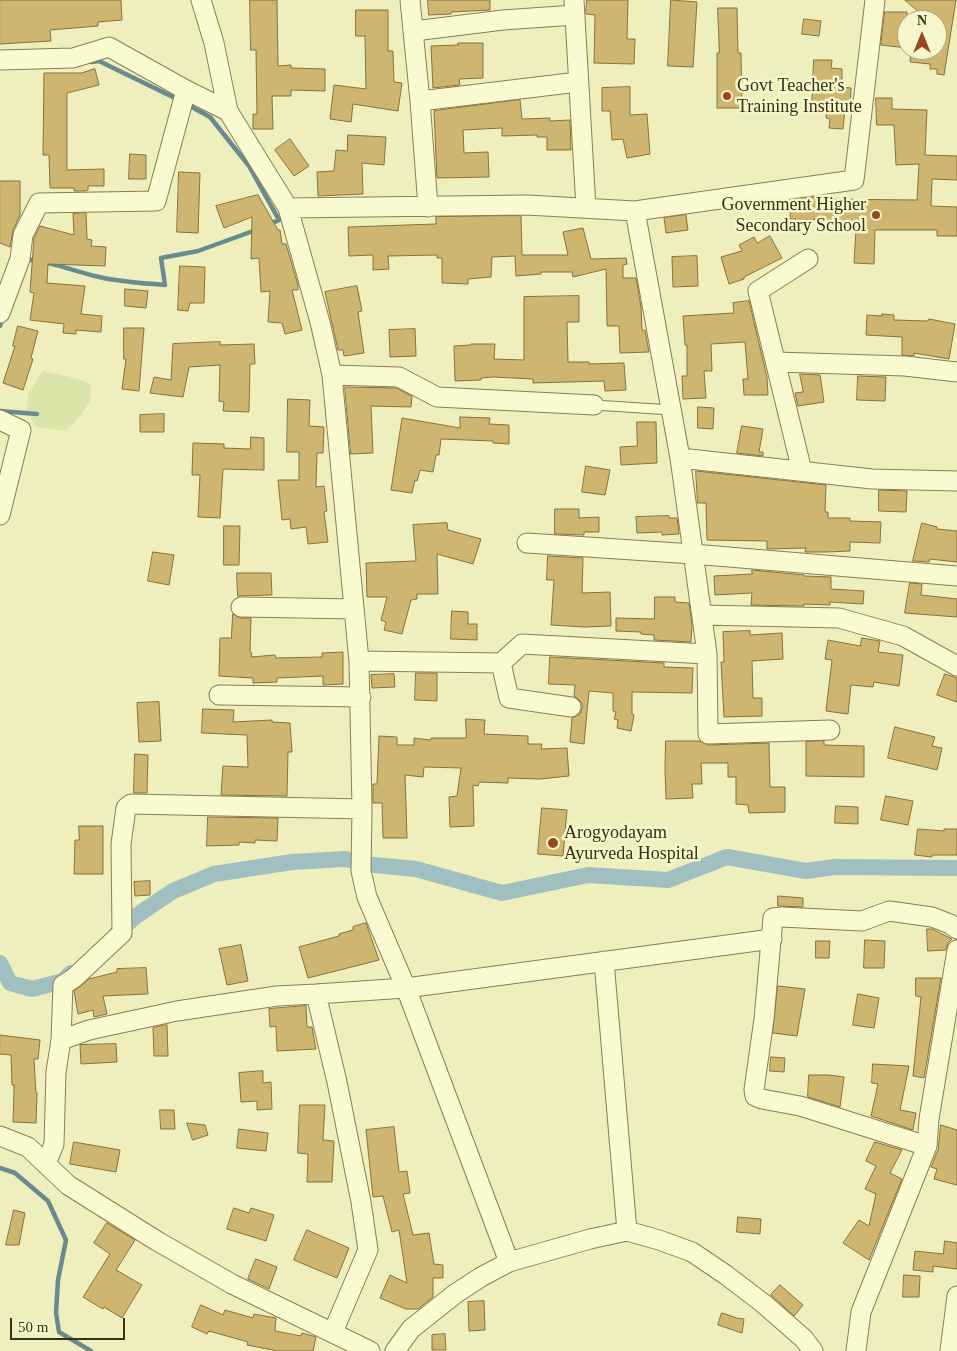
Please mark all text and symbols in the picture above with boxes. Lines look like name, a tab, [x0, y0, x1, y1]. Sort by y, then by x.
north arrow	[897, 10, 947, 60]
text: N	[917, 13, 927, 28]
place label: Govt Teacher's Training Institute	[737, 75, 862, 118]
marker: Govt Teacher's Training Institute	[721, 90, 733, 102]
place label: Government Higher Secondary School	[722, 194, 866, 236]
marker: Government Higher Secondary School	[870, 209, 882, 221]
place label: Arogyodayam Ayurveda Hospital	[564, 822, 699, 864]
marker: Arogyodayam Ayurveda Hospital	[546, 836, 560, 850]
scale bar	[12, 1308, 128, 1340]
text: 50 m	[18, 1319, 48, 1335]

